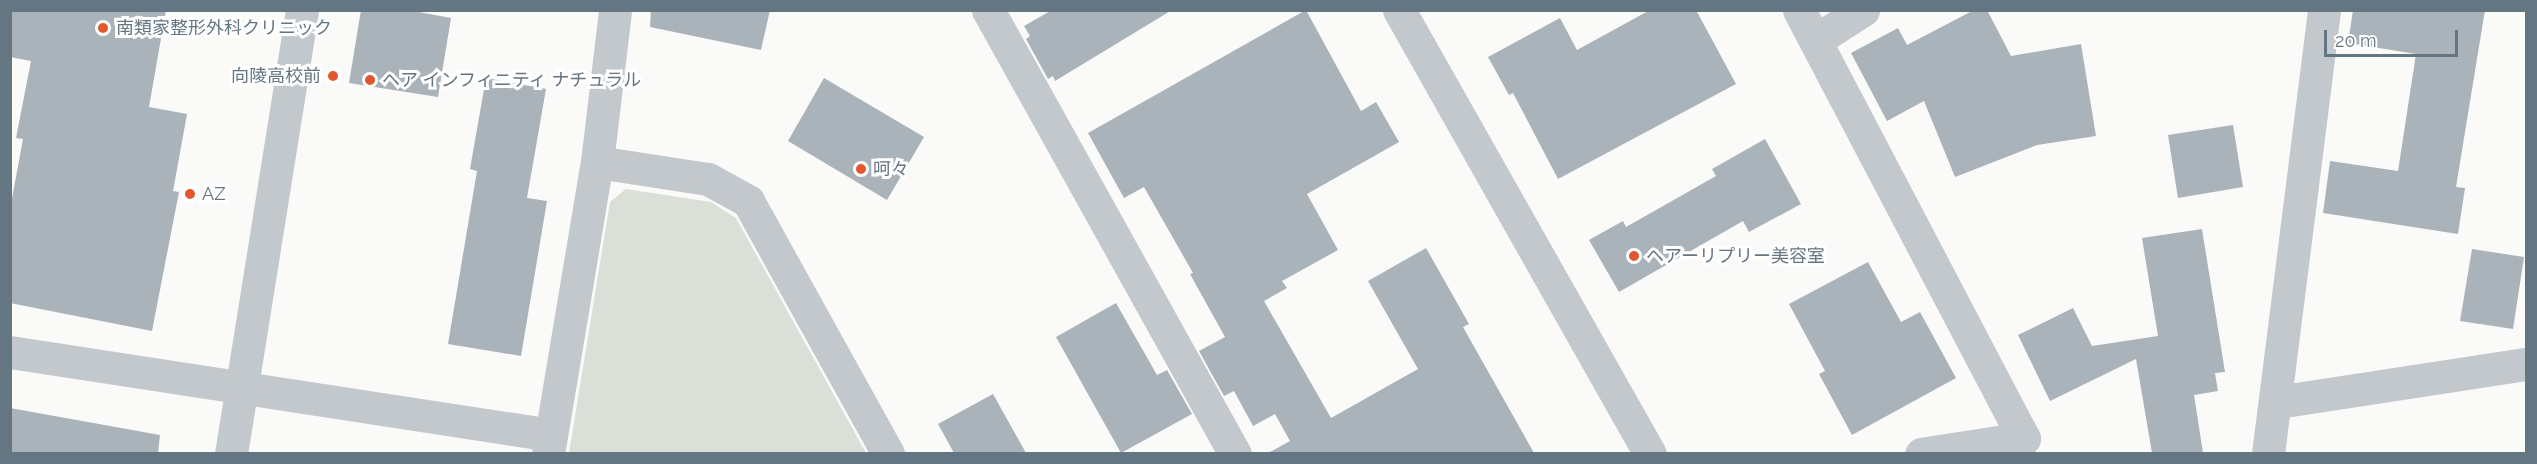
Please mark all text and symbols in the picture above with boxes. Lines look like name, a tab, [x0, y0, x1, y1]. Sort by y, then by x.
place label: 南類家整形外科クリニック	[116, 17, 332, 39]
scale bar	[2327, 18, 2460, 56]
marker: 南類家整形外科クリニック	[94, 19, 112, 37]
text: 20 m	[2335, 30, 2377, 51]
place label: 向陵高校前	[231, 65, 321, 87]
marker: 向陵高校前	[326, 69, 340, 83]
place label: ヘア インフィニティ ナチュラル	[382, 69, 643, 91]
marker: ヘア インフィニティ ナチュラル	[363, 73, 377, 87]
place label: 呵々	[873, 158, 909, 180]
marker: 呵々	[854, 162, 868, 176]
place label: AZ	[202, 183, 225, 205]
marker: AZ	[183, 187, 197, 201]
place label: ヘアーリプリー美容室	[1646, 245, 1825, 267]
marker: ヘアーリプリー美容室	[1627, 249, 1641, 263]

